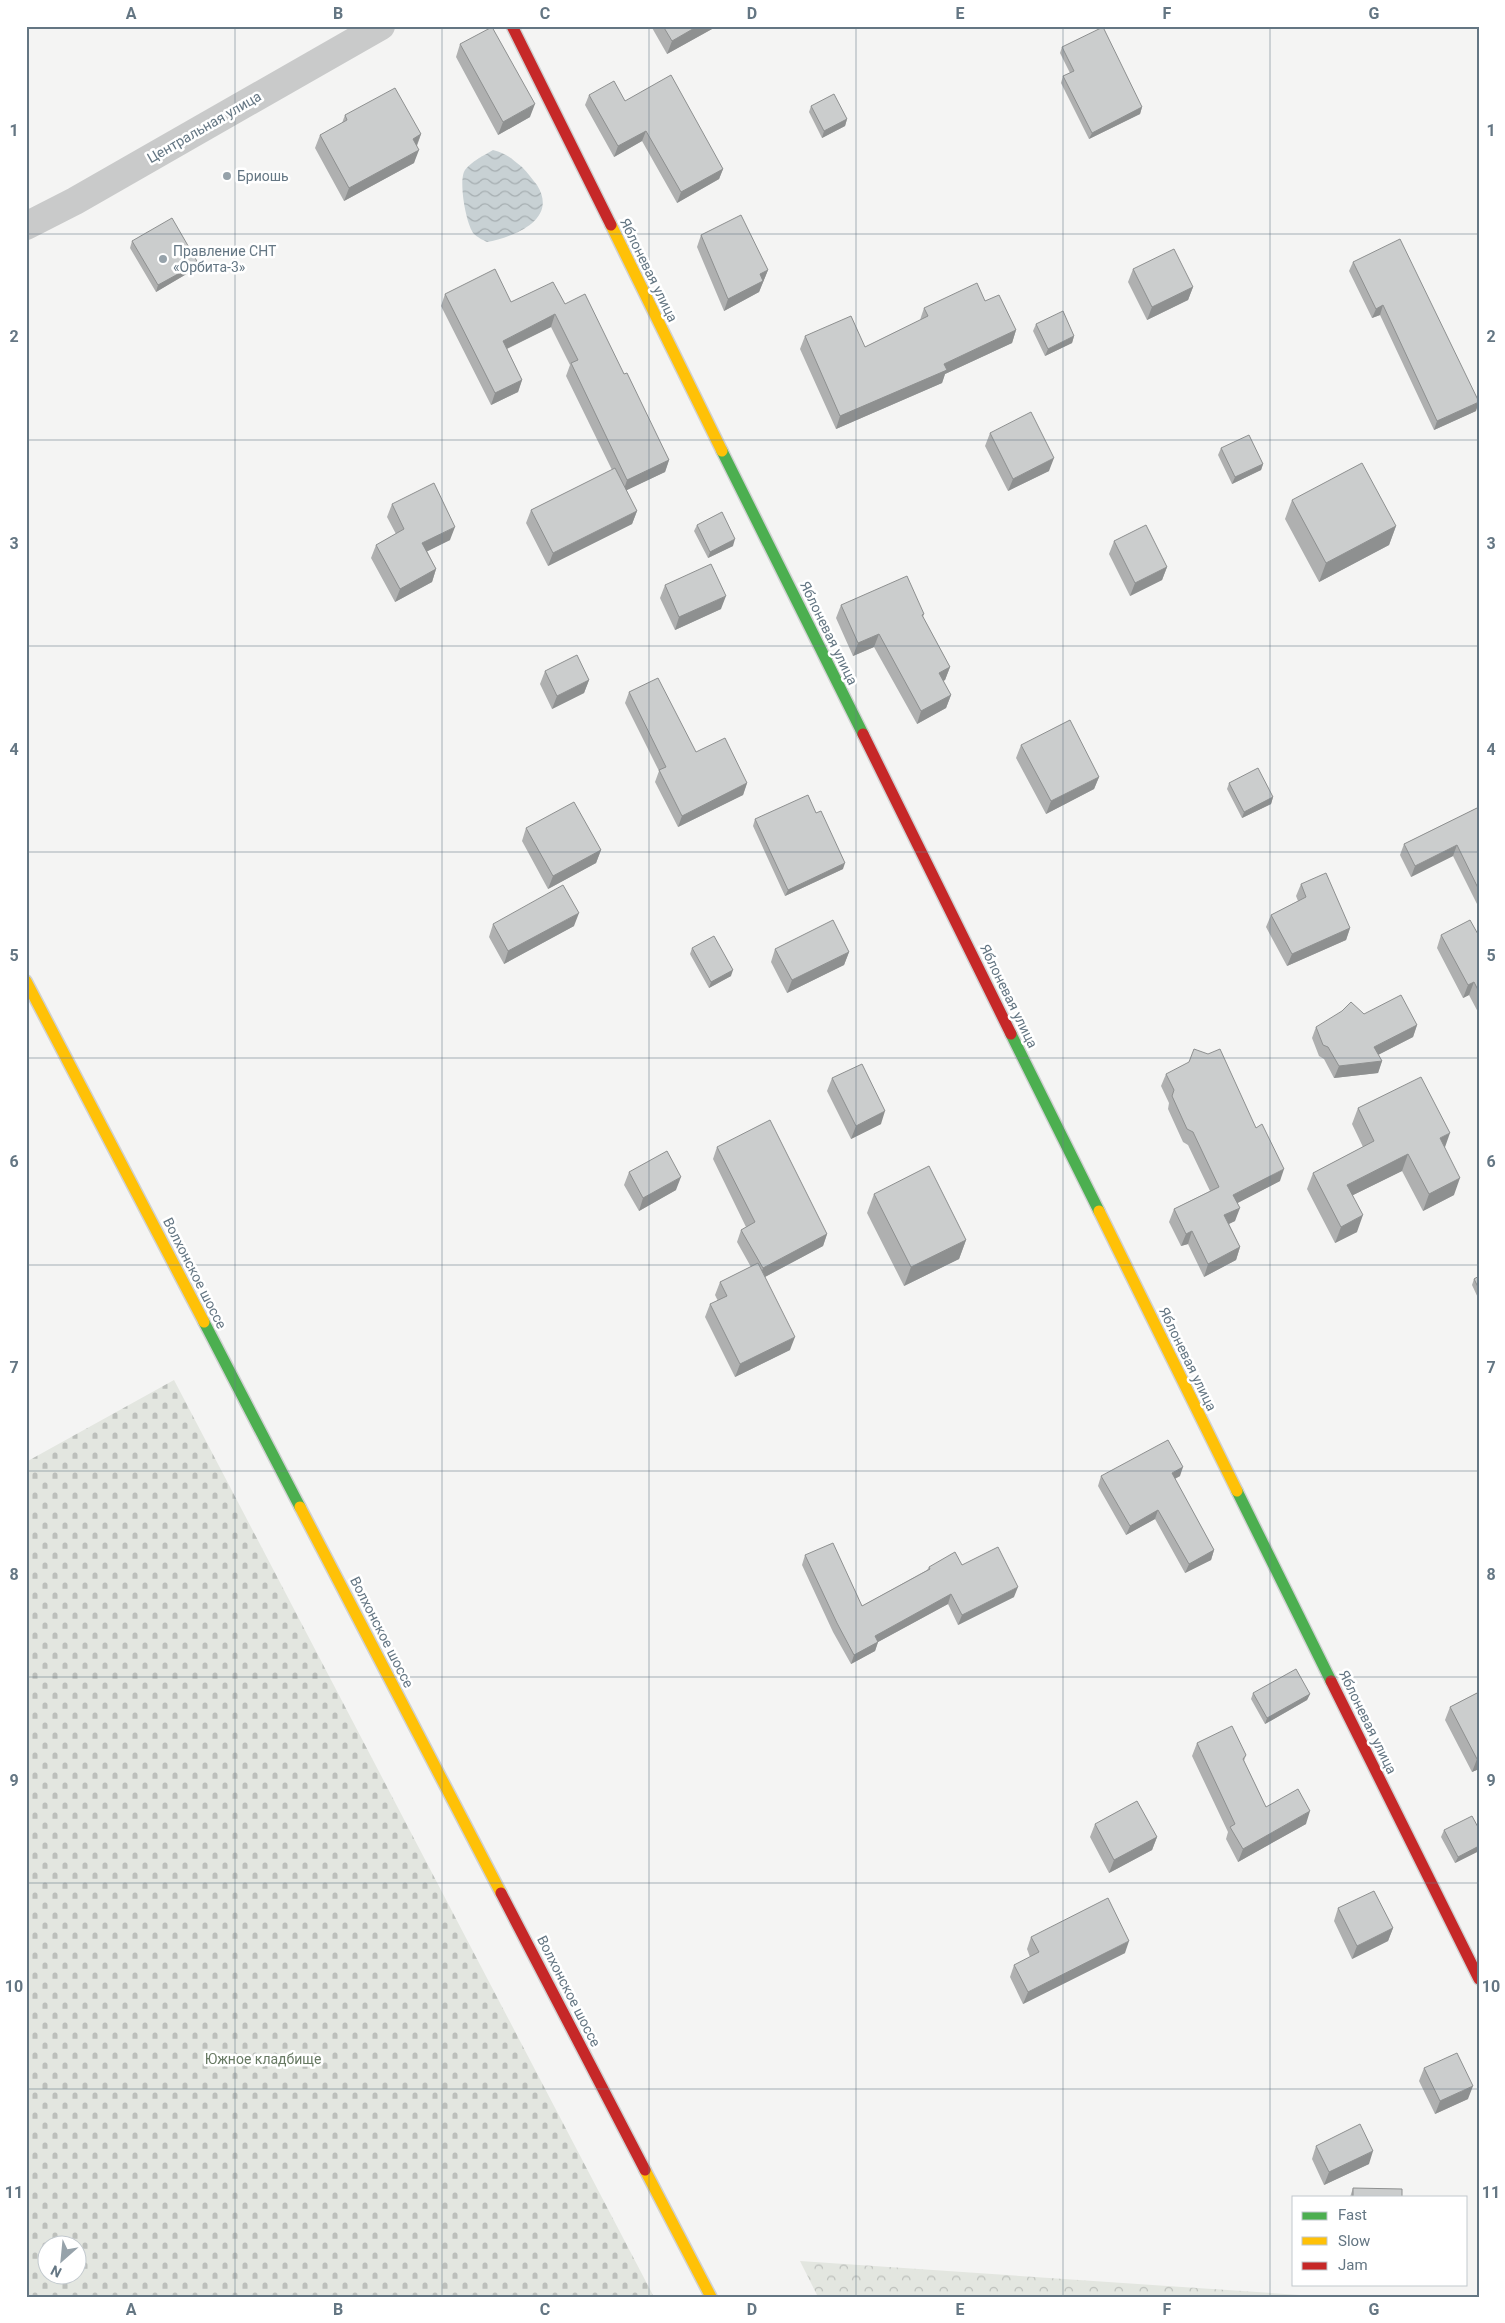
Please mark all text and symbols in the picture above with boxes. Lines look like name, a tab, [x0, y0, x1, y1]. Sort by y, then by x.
text: A	[126, 4, 137, 23]
text: B	[333, 4, 343, 23]
text: C	[540, 4, 550, 23]
text: D	[747, 4, 757, 23]
text: E	[956, 4, 965, 23]
text: F	[1163, 4, 1172, 23]
text: G	[1369, 4, 1380, 23]
street label: Центральная улица	[144, 88, 264, 166]
text: 1	[9, 121, 19, 140]
text: 1	[1486, 121, 1496, 140]
place label: Бриошь	[237, 168, 289, 184]
marker: Бриошь	[221, 170, 233, 182]
street label: Яблоневая улица	[617, 216, 681, 324]
place label: Правление СНТ «Орбита-3»	[173, 243, 277, 275]
marker: Правление СНТ «Орбита-3»	[157, 253, 169, 265]
text: 2	[9, 327, 19, 346]
text: 2	[1486, 327, 1496, 346]
text: 3	[9, 534, 19, 553]
text: 3	[1486, 534, 1496, 553]
street label: Яблоневая улица	[797, 579, 861, 687]
text: 4	[9, 740, 19, 759]
text: 4	[1486, 740, 1496, 759]
street label: Яблоневая улица	[977, 942, 1041, 1050]
text: 5	[9, 946, 19, 965]
text: 5	[1486, 946, 1496, 965]
text: 6	[9, 1152, 19, 1171]
text: 6	[1486, 1152, 1496, 1171]
street label: Волхонское шоссе	[160, 1215, 230, 1331]
street label: Яблоневая улица	[1156, 1305, 1220, 1413]
text: 7	[9, 1358, 19, 1377]
text: 7	[1486, 1358, 1496, 1377]
text: 8	[9, 1565, 19, 1584]
text: 8	[1486, 1565, 1496, 1584]
street label: Волхонское шоссе	[347, 1574, 417, 1690]
street label: Яблоневая улица	[1336, 1668, 1400, 1776]
text: 9	[9, 1771, 19, 1790]
text: 9	[1486, 1771, 1496, 1790]
street label: Волхонское шоссе	[534, 1933, 604, 2049]
text: 10	[5, 1977, 23, 1996]
text: 10	[1482, 1977, 1500, 1996]
park label: Южное кладбище	[205, 2051, 321, 2067]
text: 11	[5, 2183, 23, 2202]
text: 11	[1482, 2183, 1500, 2202]
legend	[1292, 2196, 1468, 2286]
text: Fast	[1338, 2206, 1367, 2224]
text: Slow	[1338, 2232, 1370, 2250]
north arrow	[38, 2236, 88, 2286]
text: Jam	[1338, 2256, 1368, 2274]
text: N	[48, 2262, 64, 2281]
text: A	[126, 2300, 137, 2319]
text: B	[333, 2300, 343, 2319]
text: C	[540, 2300, 550, 2319]
text: D	[747, 2300, 757, 2319]
text: E	[956, 2300, 965, 2319]
text: F	[1163, 2300, 1172, 2319]
text: G	[1369, 2300, 1380, 2319]

